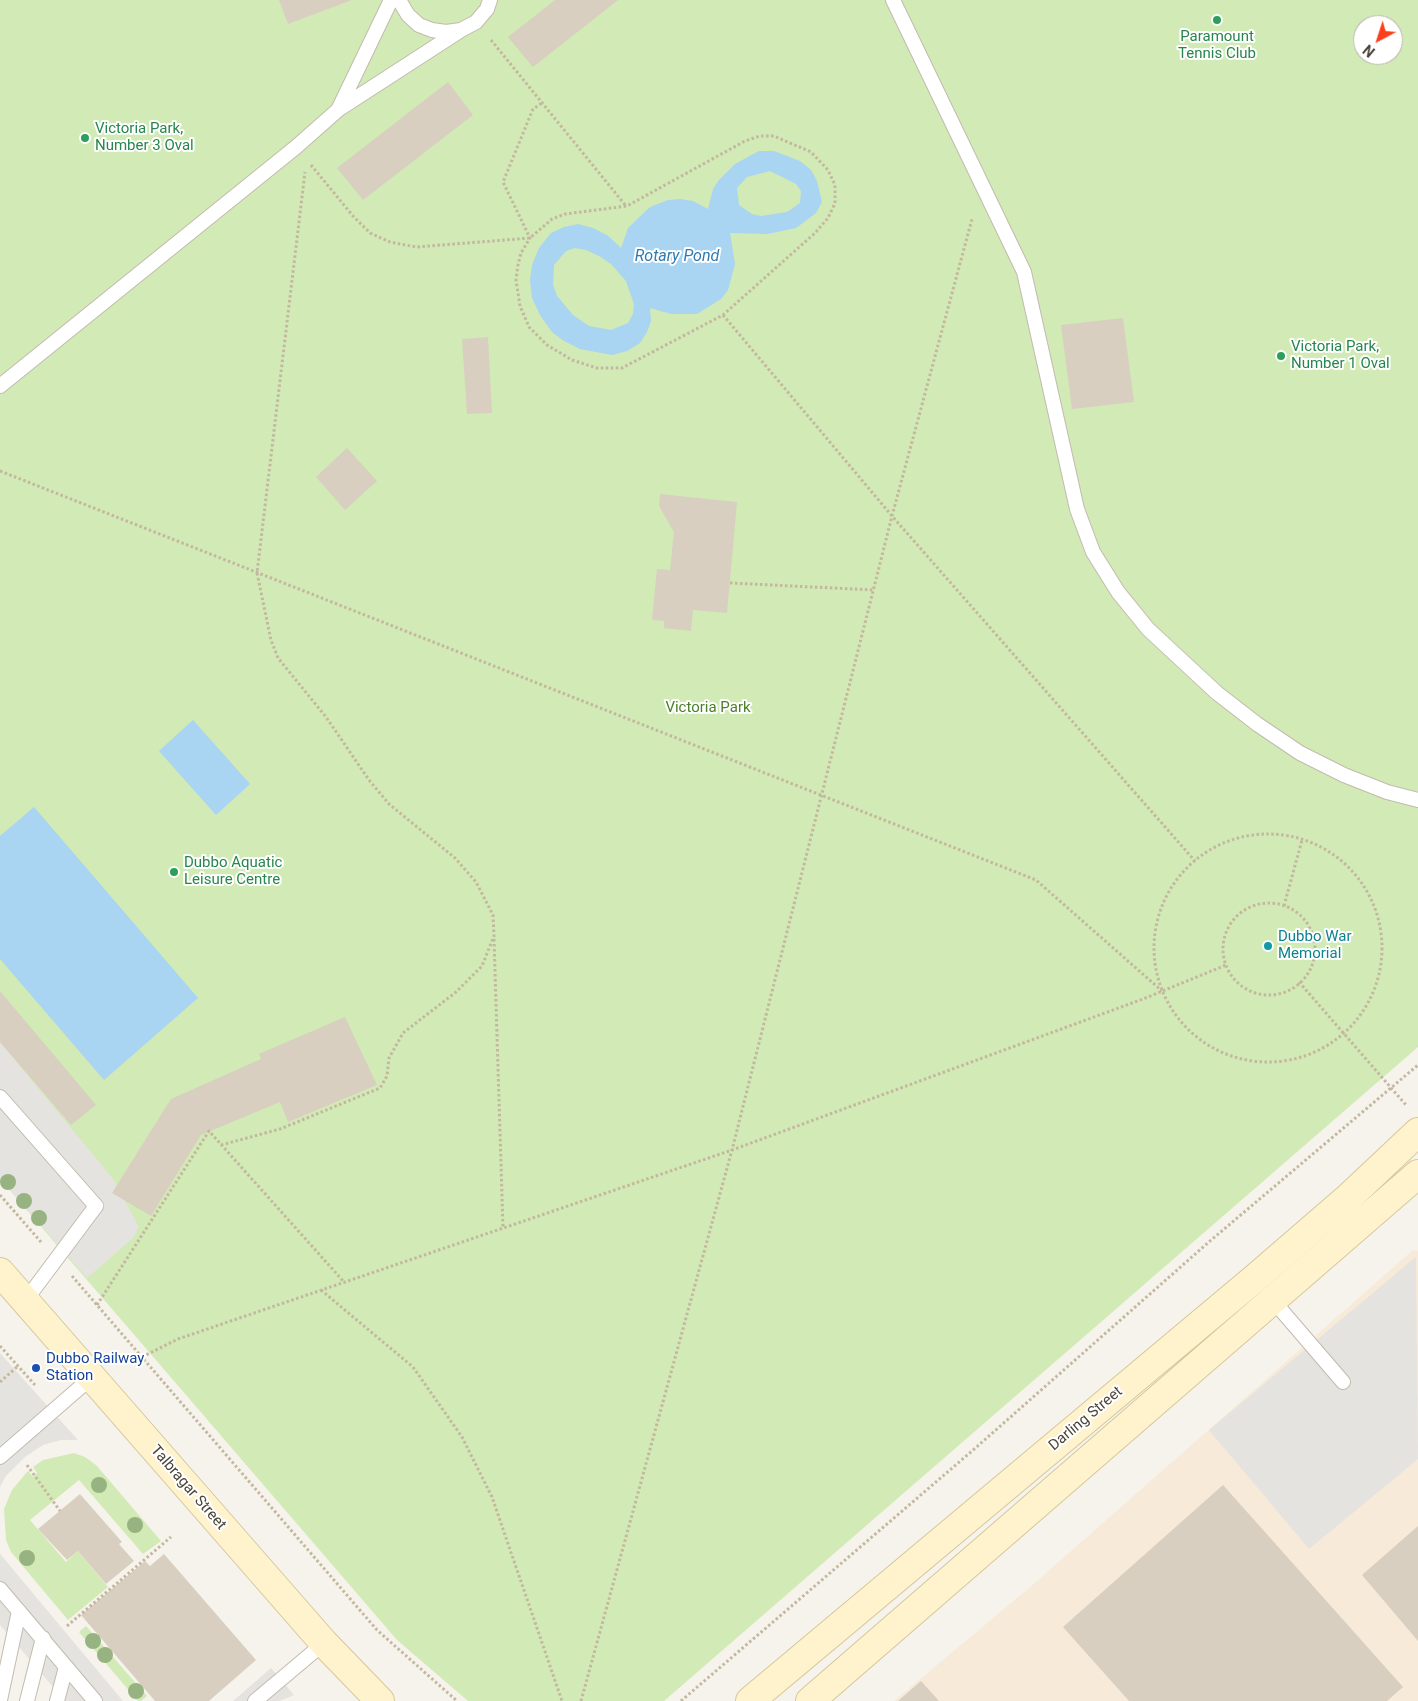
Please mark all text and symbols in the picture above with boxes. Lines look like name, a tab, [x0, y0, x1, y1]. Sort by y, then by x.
marker: Paramount Tennis Club	[1211, 14, 1223, 26]
north arrow	[1353, 15, 1403, 65]
place label: Paramount Tennis Club	[1178, 28, 1256, 63]
text: N	[1360, 41, 1378, 60]
place label: Victoria Park, Number 3 Oval	[95, 120, 194, 155]
marker: Victoria Park, Number 3 Oval	[79, 132, 91, 144]
water label: Rotary Pond	[635, 247, 719, 267]
place label: Victoria Park, Number 1 Oval	[1291, 338, 1390, 373]
marker: Victoria Park, Number 1 Oval	[1275, 350, 1287, 362]
park label: Victoria Park	[665, 699, 751, 717]
place label: Dubbo Aquatic Leisure Centre	[184, 854, 282, 889]
marker: Dubbo Aquatic Leisure Centre	[168, 866, 180, 878]
place label: Dubbo War Memorial	[1278, 928, 1352, 963]
marker: Dubbo War Memorial	[1262, 940, 1274, 952]
place label: Dubbo Railway Station	[46, 1350, 144, 1385]
marker: Dubbo Railway Station	[30, 1362, 42, 1374]
street label: Darling Street	[1046, 1383, 1126, 1455]
street label: Talbragar Street	[146, 1442, 230, 1534]

